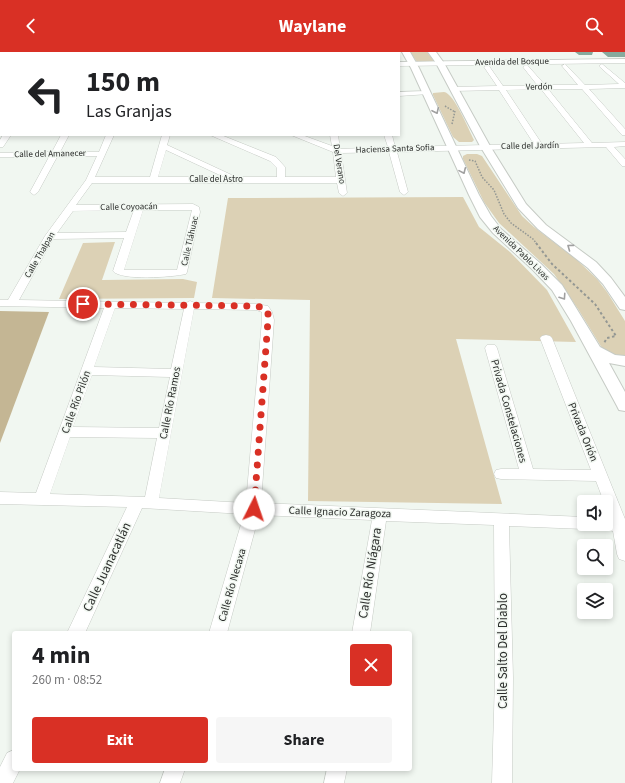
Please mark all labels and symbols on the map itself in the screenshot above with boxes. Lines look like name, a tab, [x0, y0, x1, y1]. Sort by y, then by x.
street label: Avenida del Bosque	[475, 55, 550, 69]
street label: Verdón	[525, 80, 553, 94]
one-way arrow	[431, 108, 439, 115]
street label: Calle del Jardín	[501, 139, 559, 153]
street label: Haciensa Santa Sofia	[355, 141, 435, 157]
street label: Del Verano	[329, 143, 349, 185]
street label: Calle del Amanecer	[14, 147, 87, 161]
one-way arrow	[458, 167, 466, 175]
street label: Calle del Astro	[189, 173, 243, 186]
street label: Calle Coyoacán	[100, 200, 158, 214]
street label: Calle Tláhuac	[178, 215, 202, 267]
street label: Avenida Pablo Livas	[490, 223, 552, 284]
street label: Calle Thalpan	[22, 229, 59, 281]
one-way arrow	[568, 245, 575, 252]
pin	[66, 287, 100, 321]
one-way arrow	[558, 293, 566, 300]
street label: Privada Constelaciones	[487, 358, 531, 465]
street label: Calle Río Ramos	[156, 365, 184, 441]
street label: Calle Río Pilón	[58, 368, 94, 436]
street label: Privada Orión	[564, 400, 602, 464]
position arrow	[233, 488, 275, 530]
street label: Calle Ignacio Zaragoza	[288, 503, 392, 521]
street label: Calle Juanacatlán	[78, 519, 136, 615]
street label: Calle Río Niágara	[354, 526, 386, 620]
street label: Calle Río Necaxa	[214, 547, 250, 623]
street label: Calle Salto Del Diablo	[494, 593, 512, 709]

